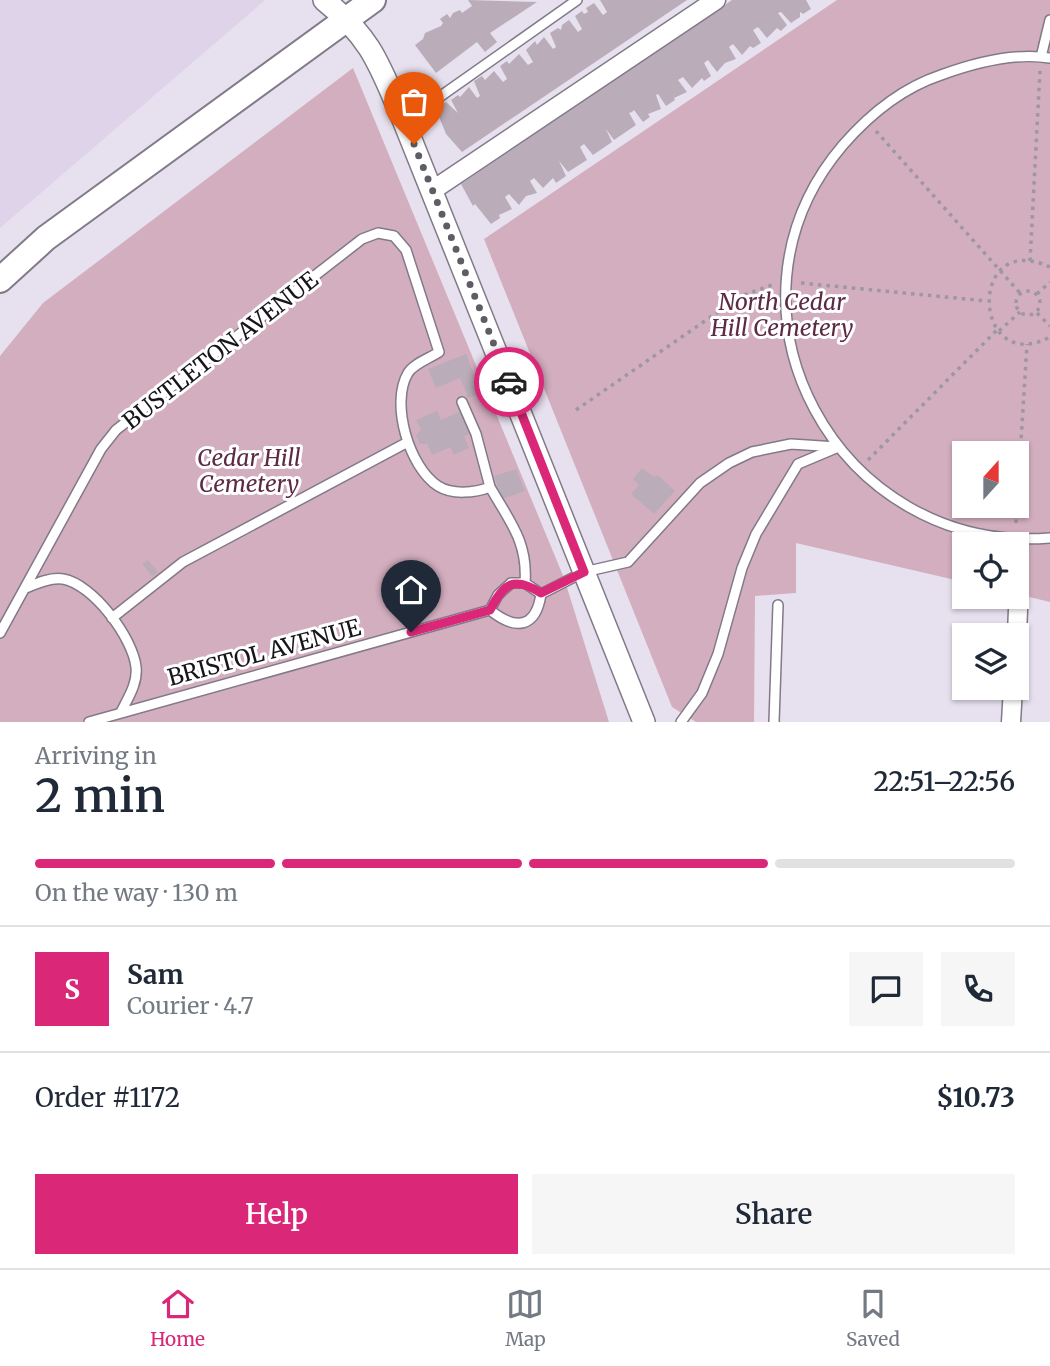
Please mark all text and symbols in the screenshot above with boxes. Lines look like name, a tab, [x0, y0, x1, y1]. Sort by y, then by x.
pin	[384, 72, 444, 144]
icon: bag	[395, 83, 433, 121]
street label: BUSTLETON AVENUE	[117, 265, 324, 435]
park label: North Cedar Hill Cemetery	[710, 287, 853, 342]
courier	[474, 347, 544, 417]
icon: car	[490, 363, 528, 401]
north arrow	[952, 441, 1029, 518]
map controls	[952, 441, 1029, 700]
park label: Cedar Hill Cemetery	[197, 443, 301, 498]
button: locate	[952, 532, 1029, 609]
pin	[381, 560, 441, 632]
icon: home	[392, 571, 430, 609]
street label: BRISTOL AVENUE	[164, 612, 364, 692]
button: layers	[952, 623, 1029, 700]
text: Arriving in	[35, 741, 157, 770]
text: 22:51–22:56	[873, 765, 1015, 798]
text: 2 min	[35, 767, 165, 825]
text: On the way · 130 m	[35, 878, 238, 907]
button: chat	[849, 952, 923, 1026]
button: phone	[941, 952, 1015, 1026]
text: Sam	[127, 958, 184, 991]
text: S	[64, 973, 80, 1006]
text: Courier · 4.7	[127, 991, 254, 1020]
text: Order #1172	[35, 1081, 180, 1114]
text: $10.73	[936, 1081, 1015, 1114]
button: Help	[35, 1174, 518, 1254]
button: Share	[532, 1174, 1015, 1254]
tab: Home	[150, 1285, 205, 1351]
tab: Map	[505, 1285, 546, 1351]
tab: Saved	[846, 1285, 900, 1351]

